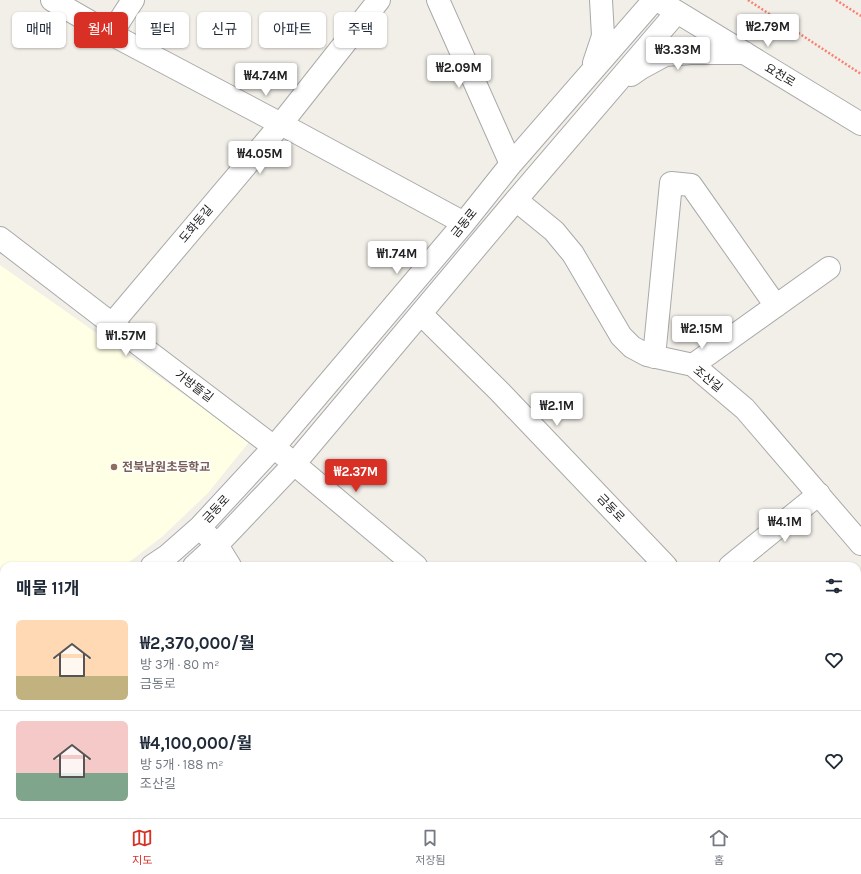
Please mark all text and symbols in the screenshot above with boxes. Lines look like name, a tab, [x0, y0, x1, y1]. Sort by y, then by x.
chip: 매매	[12, 12, 66, 48]
chip: 월세	[74, 12, 128, 48]
chip: 필터	[136, 12, 189, 48]
chip: 신규	[197, 12, 251, 48]
chip: 아파트	[259, 12, 326, 48]
chip: 주택	[334, 12, 387, 48]
pin: ₩2.79M	[735, 14, 801, 48]
text: ₩2.79M	[746, 19, 790, 34]
pin: ₩3.33M	[645, 37, 711, 71]
text: ₩3.33M	[655, 42, 701, 57]
pin: ₩2.09M	[426, 55, 492, 89]
text: ₩2.09M	[436, 60, 482, 75]
street label: 요천로	[762, 60, 798, 90]
pin: ₩4.74M	[233, 63, 299, 97]
text: ₩4.74M	[244, 68, 288, 83]
pin: ₩4.05M	[227, 141, 293, 175]
text: ₩4.05M	[237, 146, 283, 161]
street label: 도화동길	[176, 203, 216, 245]
street label: 금동로	[448, 206, 480, 240]
pin: ₩1.74M	[364, 241, 430, 275]
text: ₩1.74M	[377, 246, 417, 261]
pin: ₩2.15M	[669, 316, 735, 350]
text: ₩2.15M	[681, 321, 723, 336]
pin: ₩1.57M	[93, 323, 159, 357]
text: ₩1.57M	[106, 328, 146, 343]
street label: 조산길	[691, 363, 725, 395]
street label: 가방뜰길	[172, 367, 216, 405]
pin: ₩2.1M	[529, 393, 585, 427]
text: ₩2.1M	[540, 398, 574, 413]
pin: ₩2.37M	[323, 459, 389, 493]
place label: 전북남원초등학교	[122, 460, 210, 474]
marker: 전북남원초등학교	[109, 462, 119, 472]
text: ₩2.37M	[334, 464, 378, 479]
street label: 금동로	[594, 491, 628, 525]
street label: 금동로	[200, 492, 232, 526]
pin: ₩4.1M	[757, 509, 813, 543]
text: ₩4.1M	[768, 514, 802, 529]
icon: filters	[823, 575, 845, 597]
text: 매물 11개	[16, 578, 79, 598]
text: ₩2,370,000/월	[140, 633, 255, 653]
icon: home	[48, 636, 96, 684]
icon: heart	[823, 649, 845, 671]
text: 방 3개 · 80 m²	[140, 657, 219, 672]
text: 금동로	[140, 676, 176, 691]
text: ₩4,100,000/월	[140, 733, 252, 753]
icon: home	[48, 737, 96, 785]
icon: heart	[823, 750, 845, 772]
text: 방 5개 · 188 m²	[140, 757, 224, 772]
text: 조산길	[140, 776, 176, 791]
tab: 지도	[131, 827, 153, 867]
tab: 저장됨	[415, 827, 446, 867]
tab: 홈	[708, 827, 730, 867]

